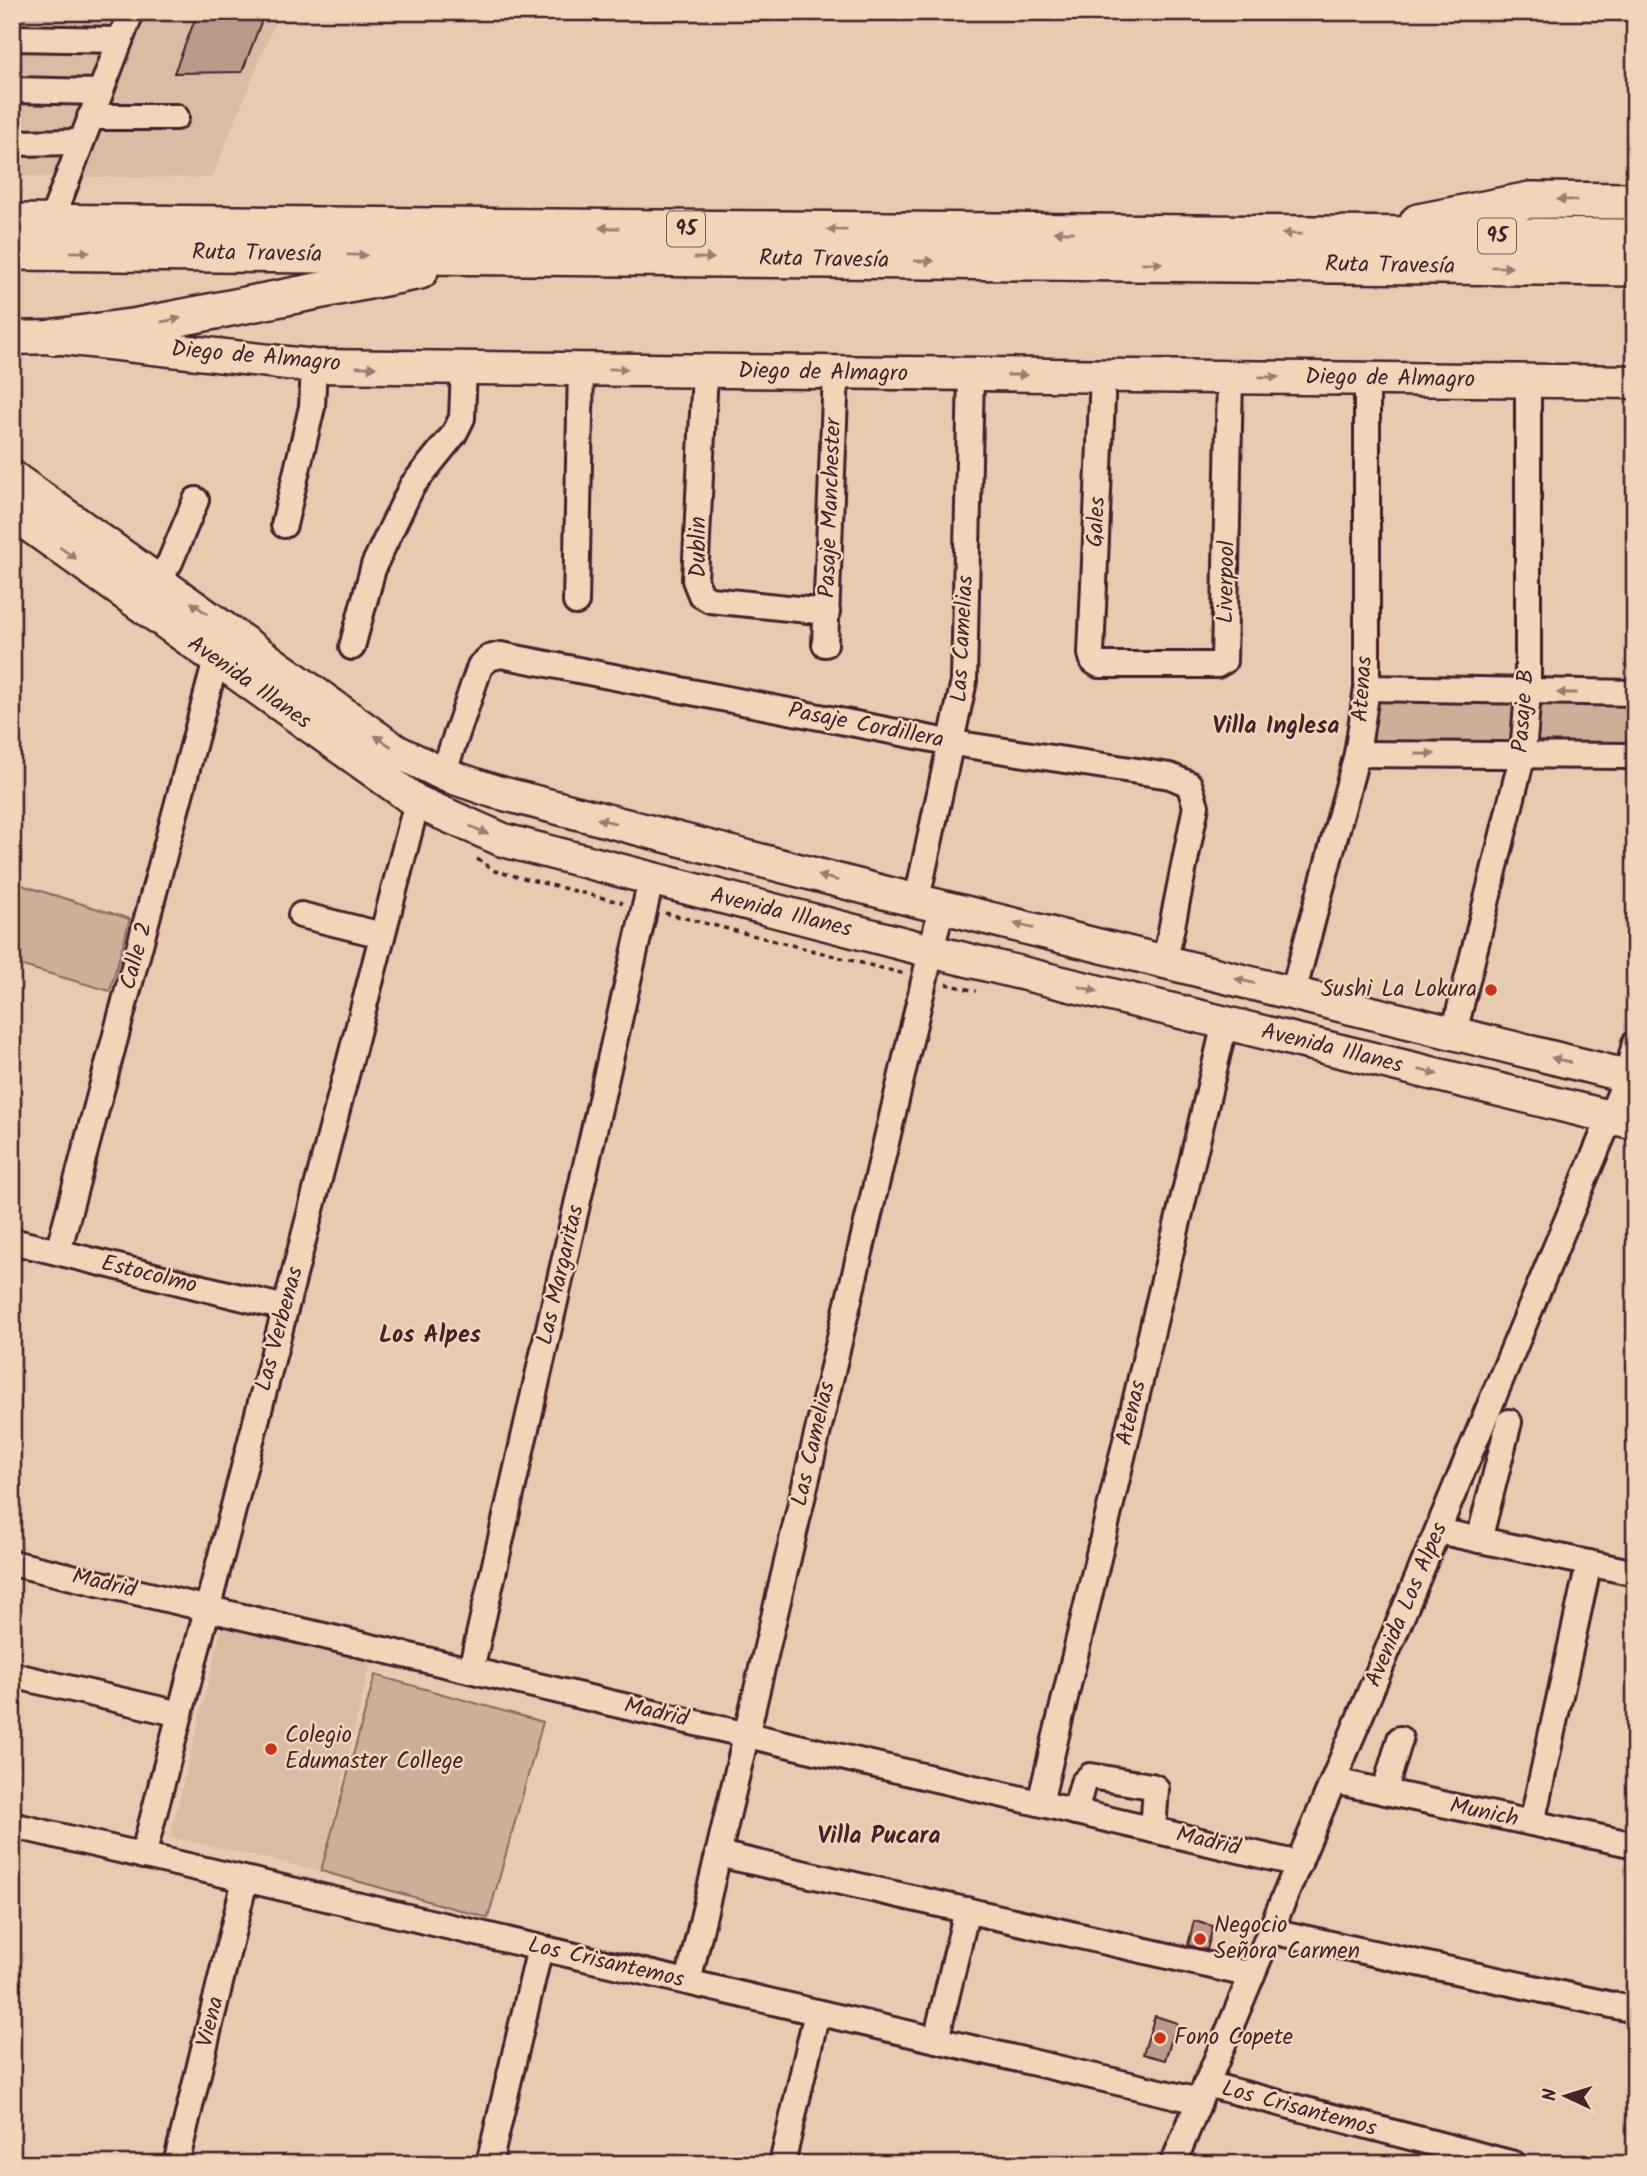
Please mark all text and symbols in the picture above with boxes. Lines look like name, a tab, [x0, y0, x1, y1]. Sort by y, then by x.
one-way arrow	[1555, 194, 1577, 206]
road number: 95	[667, 212, 705, 246]
road number: 95	[1478, 218, 1516, 254]
one-way arrow	[598, 222, 620, 234]
one-way arrow	[826, 224, 848, 236]
one-way arrow	[1053, 226, 1075, 238]
one-way arrow	[1281, 229, 1303, 240]
street label: Ruta Travesía	[192, 235, 322, 273]
street label: Ruta Travesía	[759, 241, 889, 279]
one-way arrow	[70, 246, 92, 258]
street label: Ruta Travesía	[1325, 247, 1455, 285]
one-way arrow	[346, 249, 368, 261]
one-way arrow	[694, 253, 716, 264]
one-way arrow	[913, 255, 935, 267]
one-way arrow	[1141, 257, 1163, 269]
one-way arrow	[1491, 261, 1513, 273]
one-way arrow	[160, 314, 182, 325]
street label: Diego de Almagro	[170, 332, 342, 382]
street label: Diego de Almagro	[738, 354, 908, 392]
street label: Diego de Almagro	[1305, 360, 1475, 398]
one-way arrow	[355, 361, 377, 372]
one-way arrow	[607, 363, 629, 375]
one-way arrow	[1006, 369, 1028, 380]
one-way arrow	[1258, 371, 1280, 383]
street label: Pasaje Manchester	[810, 416, 852, 599]
street label: Gales	[1078, 496, 1116, 548]
street label: Dublin	[681, 516, 717, 578]
street label: Liverpool	[1208, 540, 1246, 624]
one-way arrow	[59, 546, 77, 560]
street label: Las Camelias	[942, 574, 984, 704]
one-way arrow	[189, 601, 208, 615]
street label: Avenida Illanes	[179, 627, 319, 739]
street label: Atenas	[1343, 655, 1383, 723]
street label: Pasaje B	[1503, 668, 1545, 754]
one-way arrow	[1555, 687, 1577, 699]
street label: Pasaje Cordillera	[785, 693, 947, 759]
district label: Villa Inglesa	[1212, 707, 1340, 746]
one-way arrow	[373, 735, 393, 748]
one-way arrow	[1414, 748, 1436, 760]
one-way arrow	[596, 815, 618, 826]
one-way arrow	[469, 824, 489, 836]
one-way arrow	[816, 872, 838, 883]
street label: Avenida Illanes	[706, 878, 856, 948]
street label: Calle 2	[111, 918, 163, 994]
one-way arrow	[1013, 920, 1035, 931]
place label: Sushi La Lokura	[1321, 972, 1477, 1008]
one-way arrow	[1234, 975, 1256, 986]
marker: Sushi La Lokura	[1483, 982, 1499, 998]
one-way arrow	[1077, 984, 1099, 995]
street label: Avenida Illanes	[1257, 1014, 1407, 1084]
one-way arrow	[1550, 1054, 1572, 1065]
one-way arrow	[1417, 1067, 1439, 1078]
street label: Las Margaritas	[527, 1201, 595, 1349]
street label: Estocolmo	[97, 1246, 201, 1304]
street label: Las Verbenas	[246, 1262, 314, 1395]
district label: Los Alpes	[379, 1316, 481, 1355]
street label: Atenas	[1107, 1377, 1157, 1449]
street label: Las Camelias	[782, 1378, 846, 1510]
street label: Avenida Los Alpes	[1356, 1517, 1458, 1693]
street label: Madrid	[68, 1559, 140, 1609]
street label: Madrid	[620, 1688, 692, 1738]
place label: Colegio Edumaster College	[285, 1718, 463, 1780]
marker: Colegio Edumaster College	[263, 1741, 279, 1757]
street label: Munich	[1446, 1788, 1522, 1838]
district label: Villa Pucara	[818, 1817, 941, 1856]
street label: Madrid	[1172, 1817, 1244, 1867]
place label: Negocio Señora Carmen	[1214, 1908, 1360, 1970]
street label: Los Crisantemos	[524, 1928, 688, 1999]
marker: Negocio Señora Carmen	[1192, 1931, 1208, 1947]
street label: Viena	[187, 1993, 235, 2051]
place label: Fono Copete	[1174, 2020, 1293, 2056]
marker: Fono Copete	[1152, 2030, 1168, 2046]
north arrow	[1532, 2060, 1602, 2130]
street label: Los Crisantemos	[1217, 2071, 1381, 2147]
text: N	[1536, 2088, 1566, 2102]

